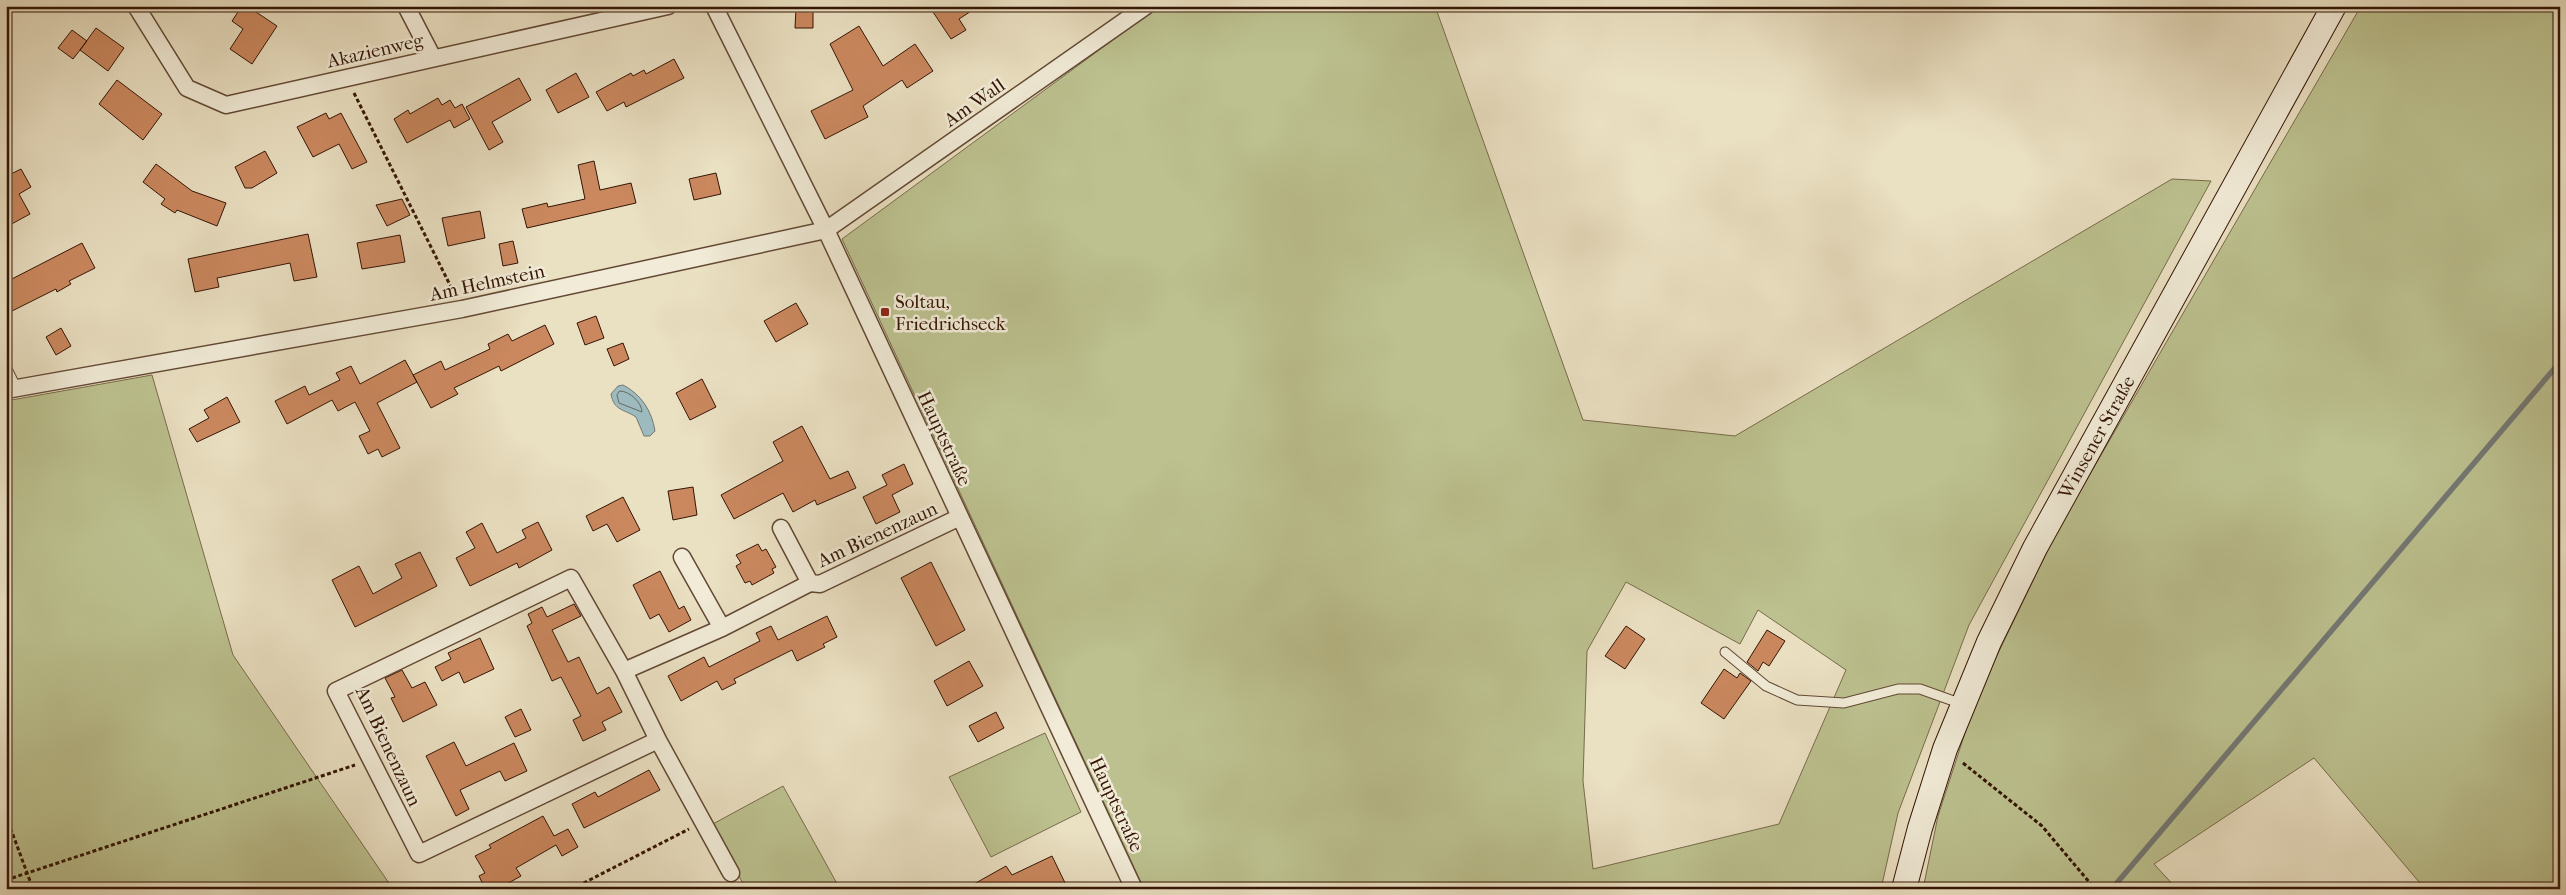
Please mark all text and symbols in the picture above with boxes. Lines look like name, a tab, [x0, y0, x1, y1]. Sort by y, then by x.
street label: Akazienweg	[324, 29, 426, 73]
street label: Am Wall	[939, 74, 1009, 132]
street label: Am Helmstein	[427, 260, 547, 306]
place label: Soltau, Friedrichseck	[895, 291, 1006, 335]
marker: Soltau, Friedrichseck	[879, 306, 891, 318]
street label: Winsener Straße	[2053, 372, 2140, 504]
street label: Hauptstraße	[913, 388, 976, 489]
street label: Am Bienenzaun	[813, 498, 941, 573]
street label: Am Bienenzaun	[350, 682, 425, 810]
street label: Hauptstraße	[1085, 754, 1148, 855]

